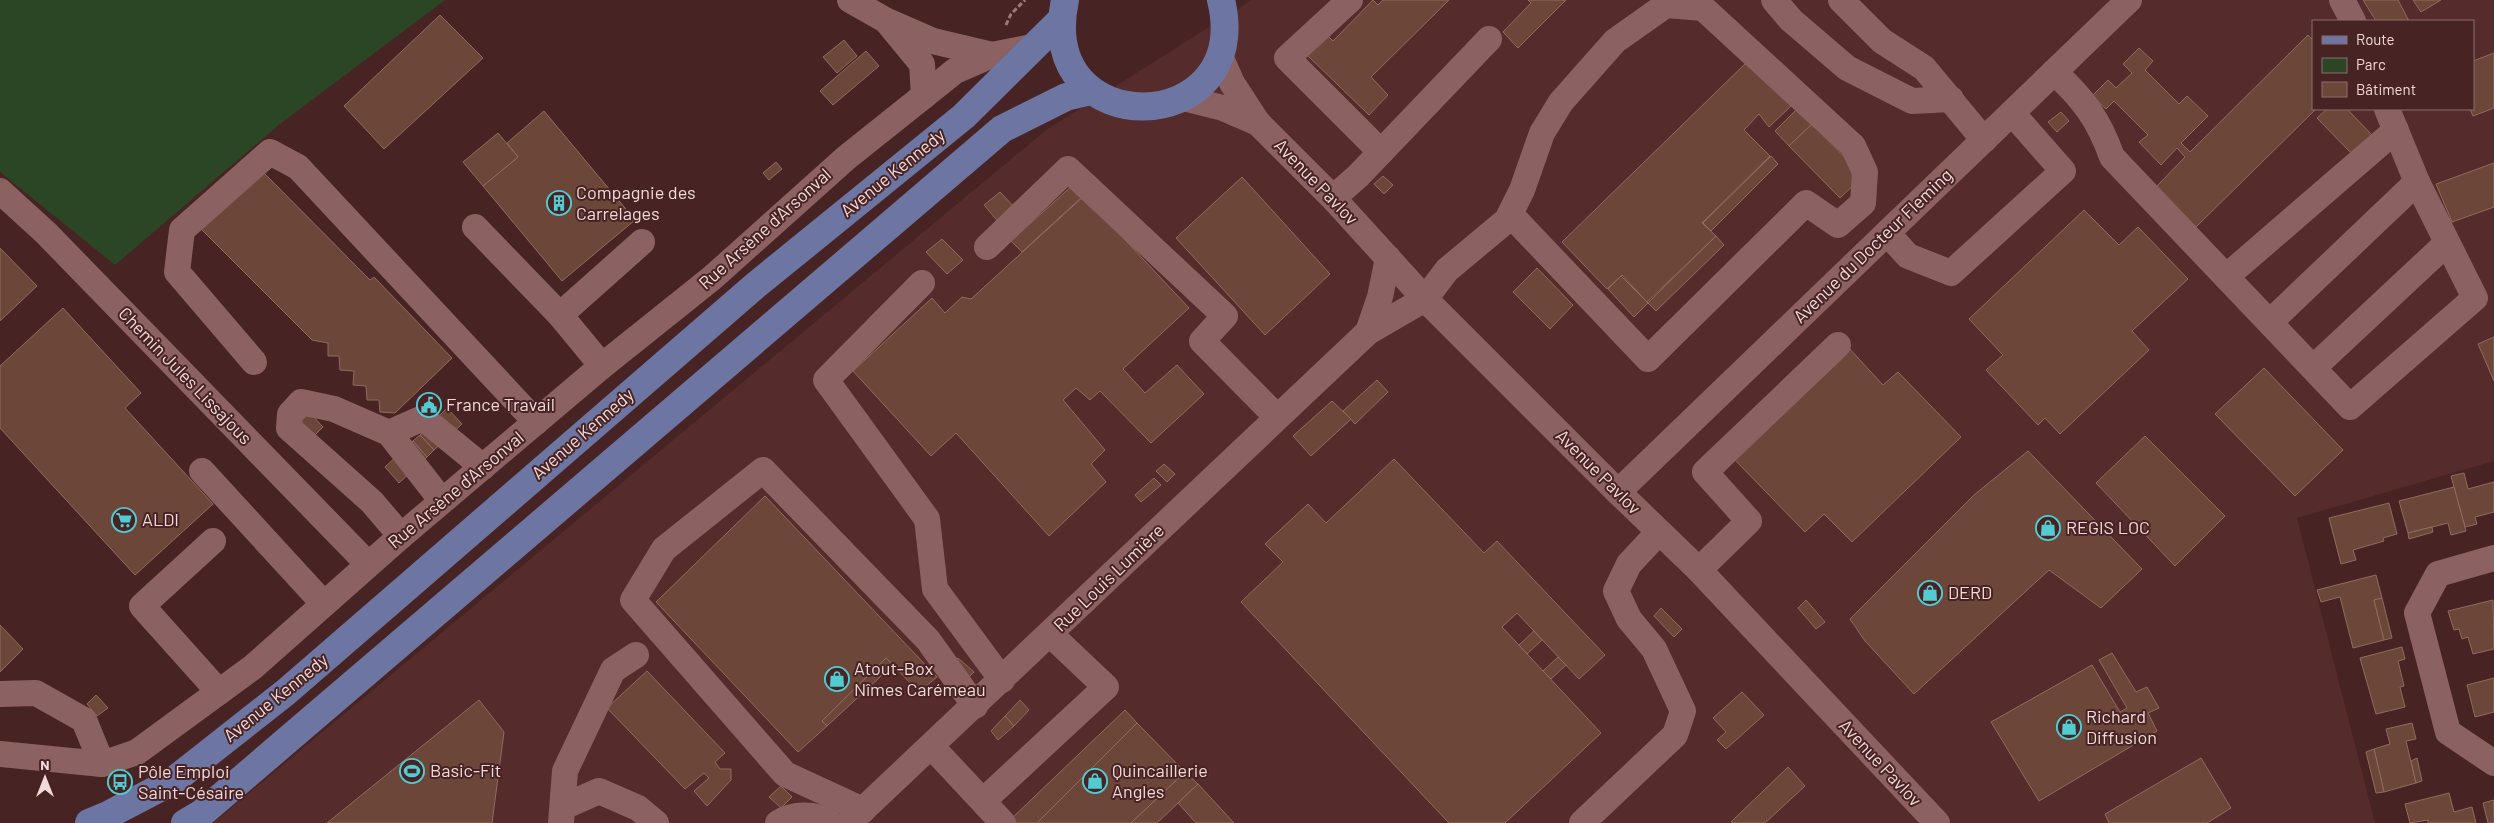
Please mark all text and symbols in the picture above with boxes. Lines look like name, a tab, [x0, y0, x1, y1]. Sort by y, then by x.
legend	[2312, 20, 2474, 110]
text: Route	[2356, 30, 2395, 48]
text: Parc	[2356, 55, 2386, 73]
text: Bâtiment	[2356, 80, 2416, 98]
street label: Avenue Kennedy	[836, 123, 949, 221]
street label: Avenue Pavlov	[1270, 134, 1364, 229]
street label: Rue Arsène d'Arsonval	[694, 163, 835, 293]
street label: Avenue du Docteur Fleming	[1788, 164, 1956, 327]
place label: Compagnie des Carrelages	[576, 181, 696, 224]
building icon: Compagnie des Carrelages	[546, 190, 572, 216]
street label: Chemin Jules Lissajous	[114, 302, 257, 449]
street label: Avenue Kennedy	[527, 383, 638, 484]
public building icon: France Travail	[416, 392, 442, 418]
place label: France Travail	[446, 393, 555, 415]
street label: Avenue Pavlov	[1552, 424, 1646, 519]
street label: Rue Arsène d'Arsonval	[383, 426, 528, 552]
supermarket icon: ALDI	[111, 507, 137, 533]
place label: ALDI	[142, 508, 179, 530]
shop icon: REGIS LOC	[2035, 515, 2061, 541]
place label: REGIS LOC	[2066, 516, 2150, 538]
street label: Rue Louis Lumière	[1048, 519, 1168, 636]
shop icon: DERD	[1917, 580, 1943, 606]
place label: DERD	[1948, 581, 1992, 603]
street label: Avenue Kennedy	[219, 648, 332, 746]
place label: Atout-Box Nîmes Carémeau	[854, 657, 986, 700]
shop icon: Atout-Box Nîmes Carémeau	[824, 666, 850, 692]
place label: Richard Diffusion	[2086, 705, 2157, 748]
street label: Avenue Pavlov	[1835, 714, 1927, 811]
shop icon: Richard Diffusion	[2056, 714, 2082, 740]
north arrow	[20, 753, 70, 803]
text: N	[40, 756, 50, 773]
sports icon: Basic-Fit	[399, 758, 425, 784]
place label: Basic-Fit	[430, 759, 501, 781]
place label: Quincaillerie Angles	[1112, 759, 1208, 802]
place label: Pôle Emploi Saint-Césaire	[138, 760, 244, 803]
shop icon: Quincaillerie Angles	[1082, 768, 1108, 794]
bus stop icon: Pôle Emploi Saint-Césaire	[107, 769, 133, 795]

